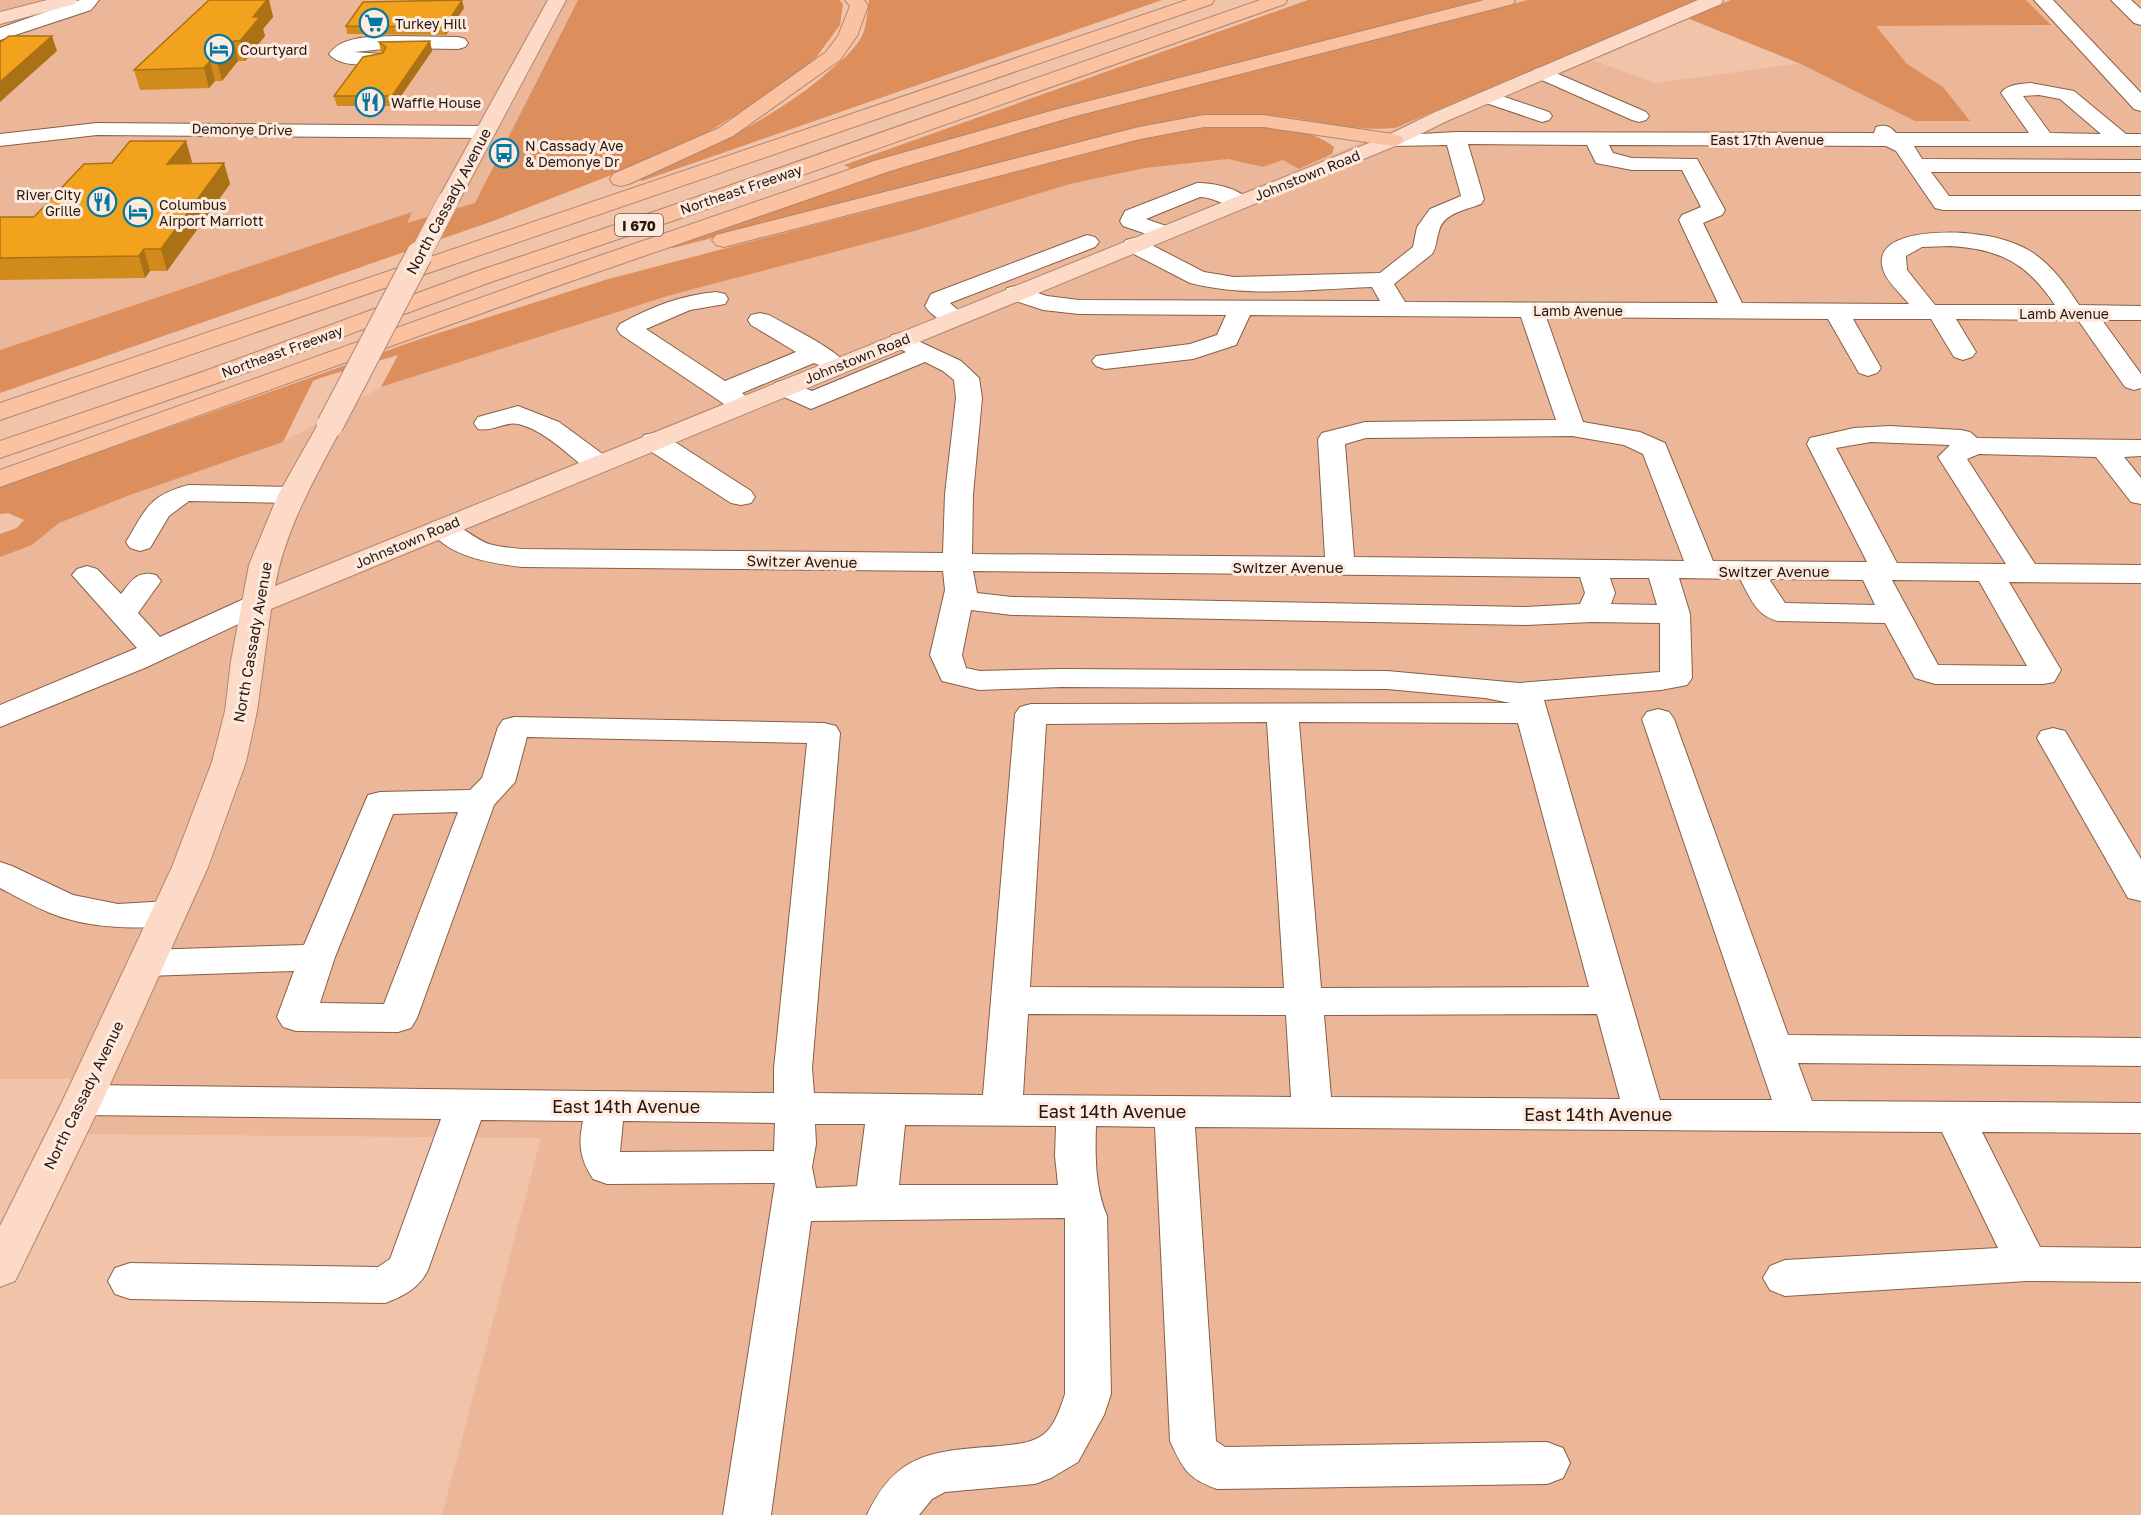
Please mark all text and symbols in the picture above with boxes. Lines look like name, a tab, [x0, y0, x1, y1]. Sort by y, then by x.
supermarket icon: Turkey Hill	[358, 7, 390, 39]
place label: Turkey Hill	[395, 15, 467, 32]
hotel icon: Courtyard	[203, 33, 235, 65]
place label: Courtyard	[240, 41, 307, 58]
restaurant icon: Waffle House	[354, 86, 386, 118]
place label: Waffle House	[391, 94, 481, 111]
street label: Demonye Drive	[191, 120, 293, 138]
street label: North Cassady Avenue	[402, 125, 494, 277]
street label: East 17th Avenue	[1710, 131, 1824, 148]
bus stop icon: N Cassady Ave & Demonye Dr	[488, 137, 520, 169]
place label: N Cassady Ave & Demonye Dr	[525, 137, 624, 170]
street label: Johnstown Road	[1252, 146, 1362, 204]
street label: Northeast Freeway	[678, 160, 804, 218]
place label: River City Grille	[16, 186, 81, 219]
restaurant icon: River City Grille	[86, 186, 118, 218]
hotel icon: Columbus Airport Marriott	[122, 196, 154, 228]
place label: Columbus Airport Marriott	[159, 196, 264, 229]
road number: I 670	[615, 214, 663, 236]
street label: Lamb Avenue	[1533, 302, 1623, 319]
street label: Lamb Avenue	[2019, 305, 2109, 322]
street label: Northeast Freeway	[219, 321, 345, 381]
street label: Johnstown Road	[802, 329, 912, 387]
street label: Johnstown Road	[352, 512, 462, 572]
street label: Switzer Avenue	[746, 551, 858, 571]
street label: Switzer Avenue	[1233, 558, 1344, 576]
street label: North Cassady Avenue	[229, 560, 275, 724]
street label: Switzer Avenue	[1719, 562, 1830, 580]
street label: North Cassady Avenue	[39, 1018, 127, 1172]
street label: East 14th Avenue	[552, 1095, 700, 1117]
street label: East 14th Avenue	[1038, 1100, 1186, 1122]
street label: East 14th Avenue	[1524, 1103, 1672, 1125]

